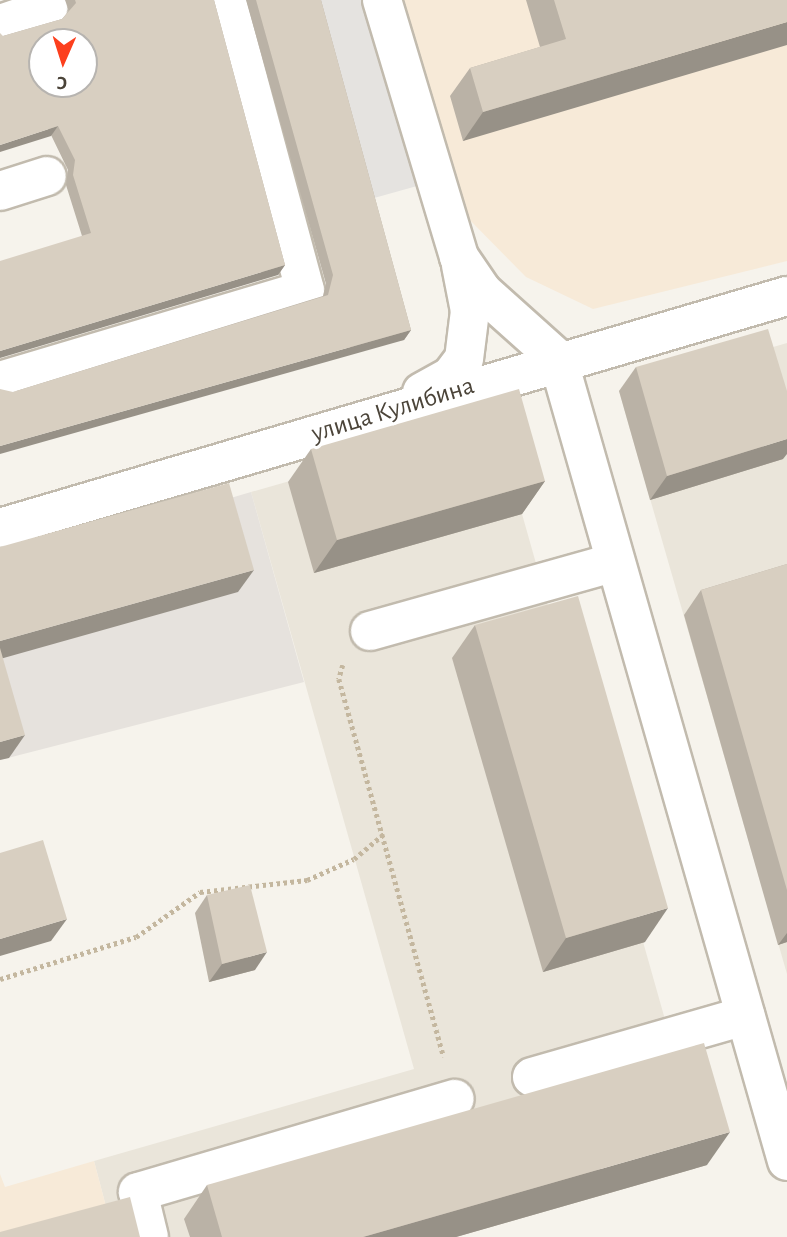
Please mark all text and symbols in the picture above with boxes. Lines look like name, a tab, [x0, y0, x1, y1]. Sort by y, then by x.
north arrow	[28, 28, 98, 98]
text: С	[56, 73, 68, 92]
street label: улица Кулибина	[308, 370, 478, 450]

